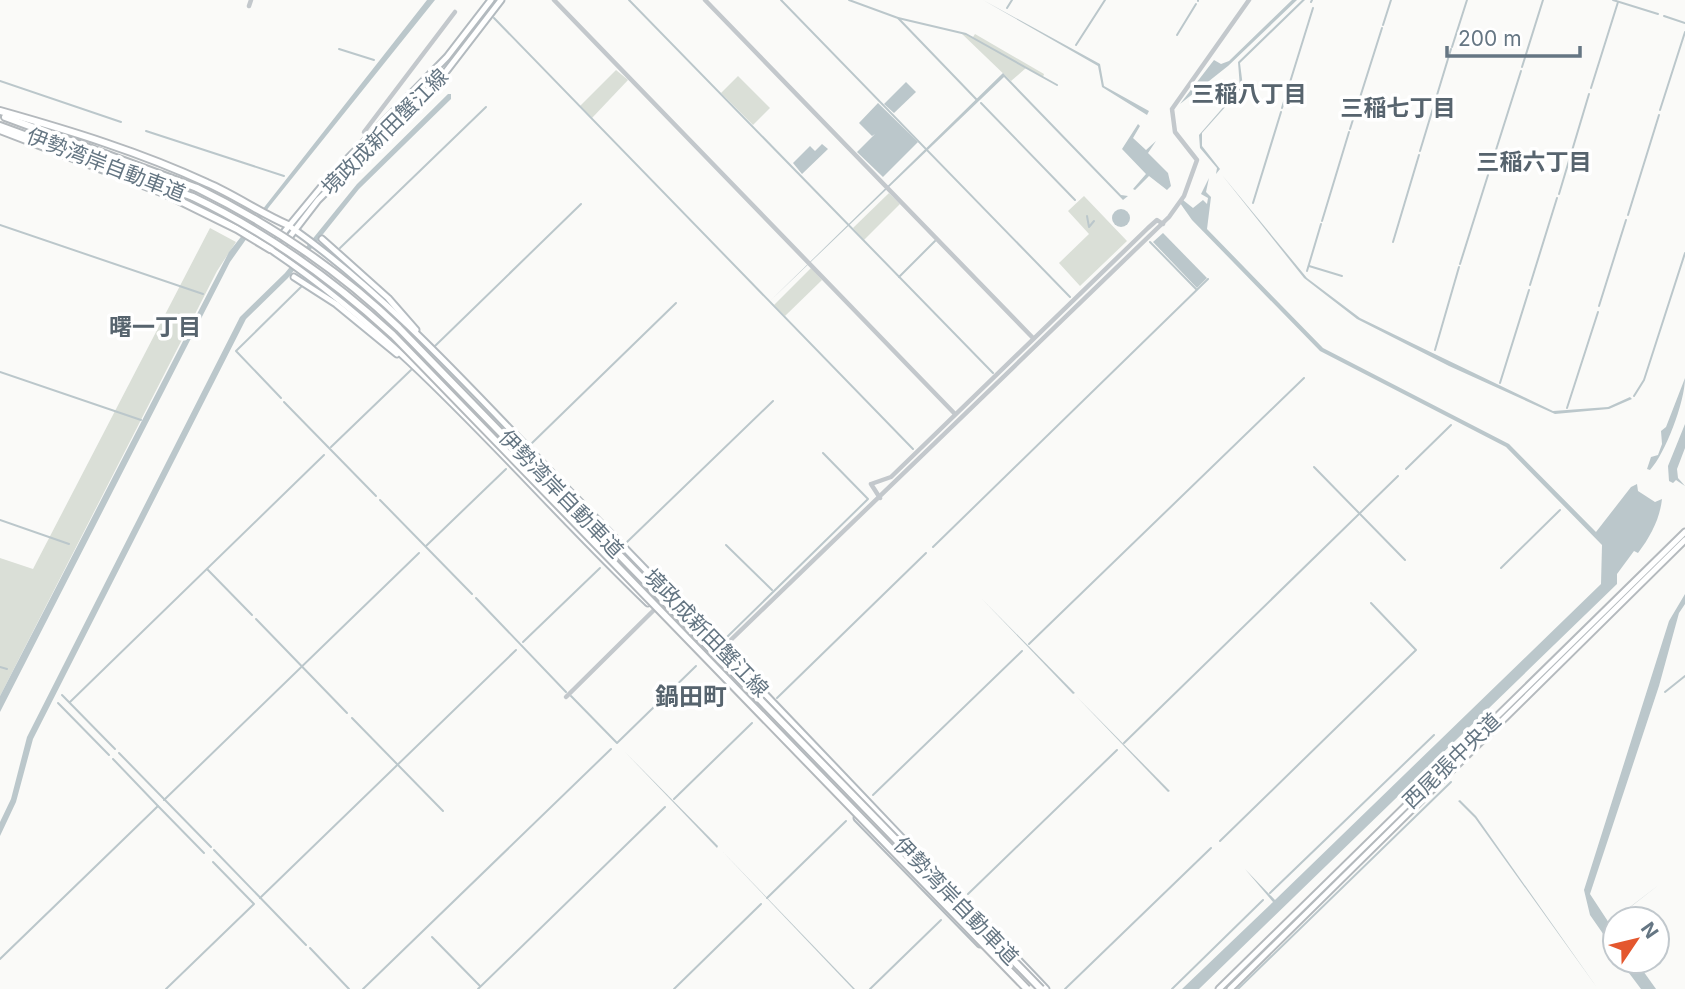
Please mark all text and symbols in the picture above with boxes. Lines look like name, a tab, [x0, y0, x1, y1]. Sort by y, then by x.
scale bar	[1447, 14, 1580, 58]
text: 200 m	[1458, 26, 1522, 51]
street label: 境政成新田蟹江線	[316, 63, 453, 200]
district label: 三稲八丁目	[1192, 80, 1307, 108]
district label: 三稲七丁目	[1341, 94, 1456, 122]
street label: 伊勢湾岸自動車道	[23, 123, 189, 206]
district label: 三稲六丁目	[1477, 148, 1592, 176]
district label: 曙一丁目	[109, 313, 201, 341]
street label: 伊勢湾岸自動車道	[494, 425, 629, 563]
street label: 境政成新田蟹江線	[639, 564, 774, 702]
district label: 鍋田町	[655, 682, 727, 711]
street label: 西尾張中央道	[1398, 708, 1506, 813]
street label: 伊勢湾岸自動車道	[889, 832, 1024, 970]
north arrow	[1601, 905, 1671, 975]
text: N	[1636, 918, 1663, 943]

